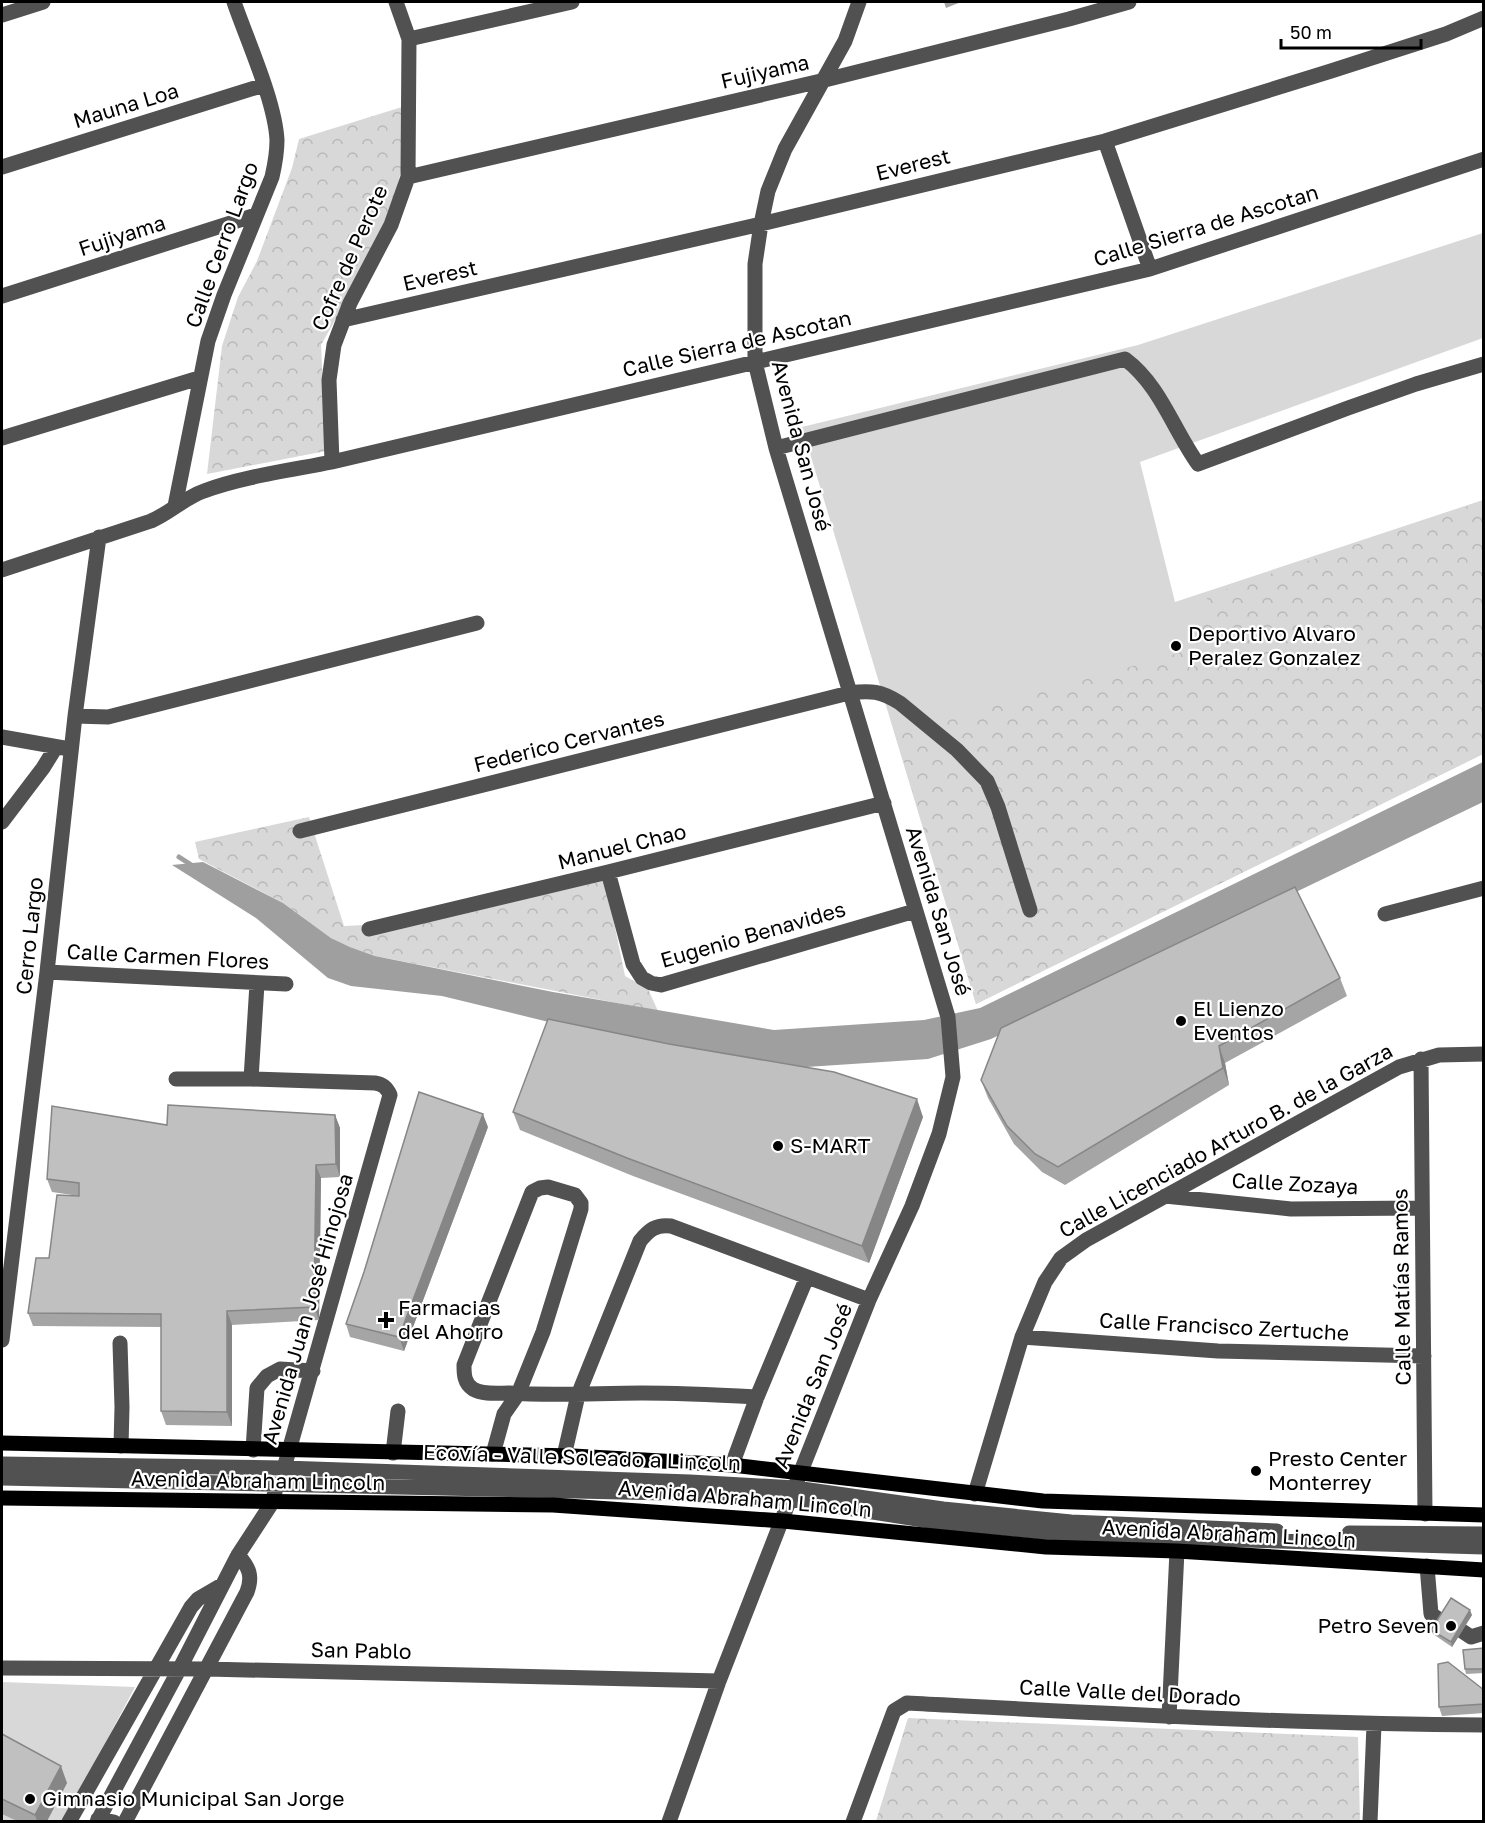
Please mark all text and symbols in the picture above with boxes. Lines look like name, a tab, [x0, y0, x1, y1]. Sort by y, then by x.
scale bar	[1281, 12, 1420, 50]
text: 50 m	[1290, 21, 1332, 43]
street label: Fujiyama	[718, 48, 812, 94]
street label: Mauna Loa	[70, 77, 182, 133]
street label: Everest	[873, 142, 953, 186]
street label: Calle Cerro Largo	[179, 158, 263, 331]
street label: Calle Sierra de Ascotan	[1090, 178, 1321, 272]
street label: Cofre de Perote	[305, 181, 393, 335]
street label: Fujiyama	[75, 209, 168, 261]
street label: Everest	[400, 254, 480, 296]
street label: Calle Sierra de Ascotan	[620, 304, 854, 382]
street label: Avenida San José	[767, 357, 837, 534]
place label: Deportivo Alvaro Peralez Gonzalez	[1188, 620, 1361, 670]
marker: Deportivo Alvaro Peralez Gonzalez	[1169, 639, 1183, 653]
street label: Federico Cervantes	[471, 705, 667, 777]
street label: Manuel Chao	[555, 818, 689, 875]
street label: Avenida San José	[901, 823, 977, 999]
street label: Cerro Largo	[10, 876, 48, 996]
street label: Eugenio Benavides	[657, 895, 848, 973]
street label: Calle Carmen Flores	[66, 938, 270, 974]
place label: El Lienzo Eventos	[1193, 995, 1284, 1045]
marker: El Lienzo Eventos	[1174, 1014, 1188, 1028]
street label: Calle Licenciado Arturo B. de la Garza	[1054, 1037, 1397, 1243]
place label: S-MART	[790, 1132, 871, 1158]
marker: S-MART	[771, 1139, 785, 1153]
street label: Calle Zozaya	[1231, 1167, 1359, 1199]
street label: Avenida Juan José Hinojosa	[256, 1170, 358, 1447]
street label: Calle Matías Ramos	[1386, 1188, 1416, 1386]
place label: Farmacias del Ahorro	[398, 1294, 503, 1344]
street label: Avenida San José	[767, 1299, 857, 1472]
street label: Calle Francisco Zertuche	[1098, 1306, 1350, 1346]
marker: Farmacias del Ahorro	[379, 1313, 393, 1327]
street label: Ecovía - Valle Soleado a Lincoln	[423, 1438, 741, 1476]
place label: Presto Center Monterrey	[1268, 1445, 1407, 1495]
marker: Presto Center Monterrey	[1249, 1464, 1263, 1478]
street label: Avenida Abraham Lincoln	[131, 1465, 385, 1495]
street label: Avenida Abraham Lincoln	[617, 1474, 873, 1522]
street label: Avenida Abraham Lincoln	[1101, 1513, 1357, 1553]
place label: Petro Seven	[1317, 1612, 1439, 1638]
marker: Petro Seven	[1444, 1619, 1458, 1633]
street label: San Pablo	[310, 1636, 412, 1664]
street label: Calle Valle del Dorado	[1019, 1673, 1242, 1711]
place label: Gimnasio Municipal San Jorge	[42, 1785, 344, 1811]
marker: Gimnasio Municipal San Jorge	[23, 1792, 37, 1806]

